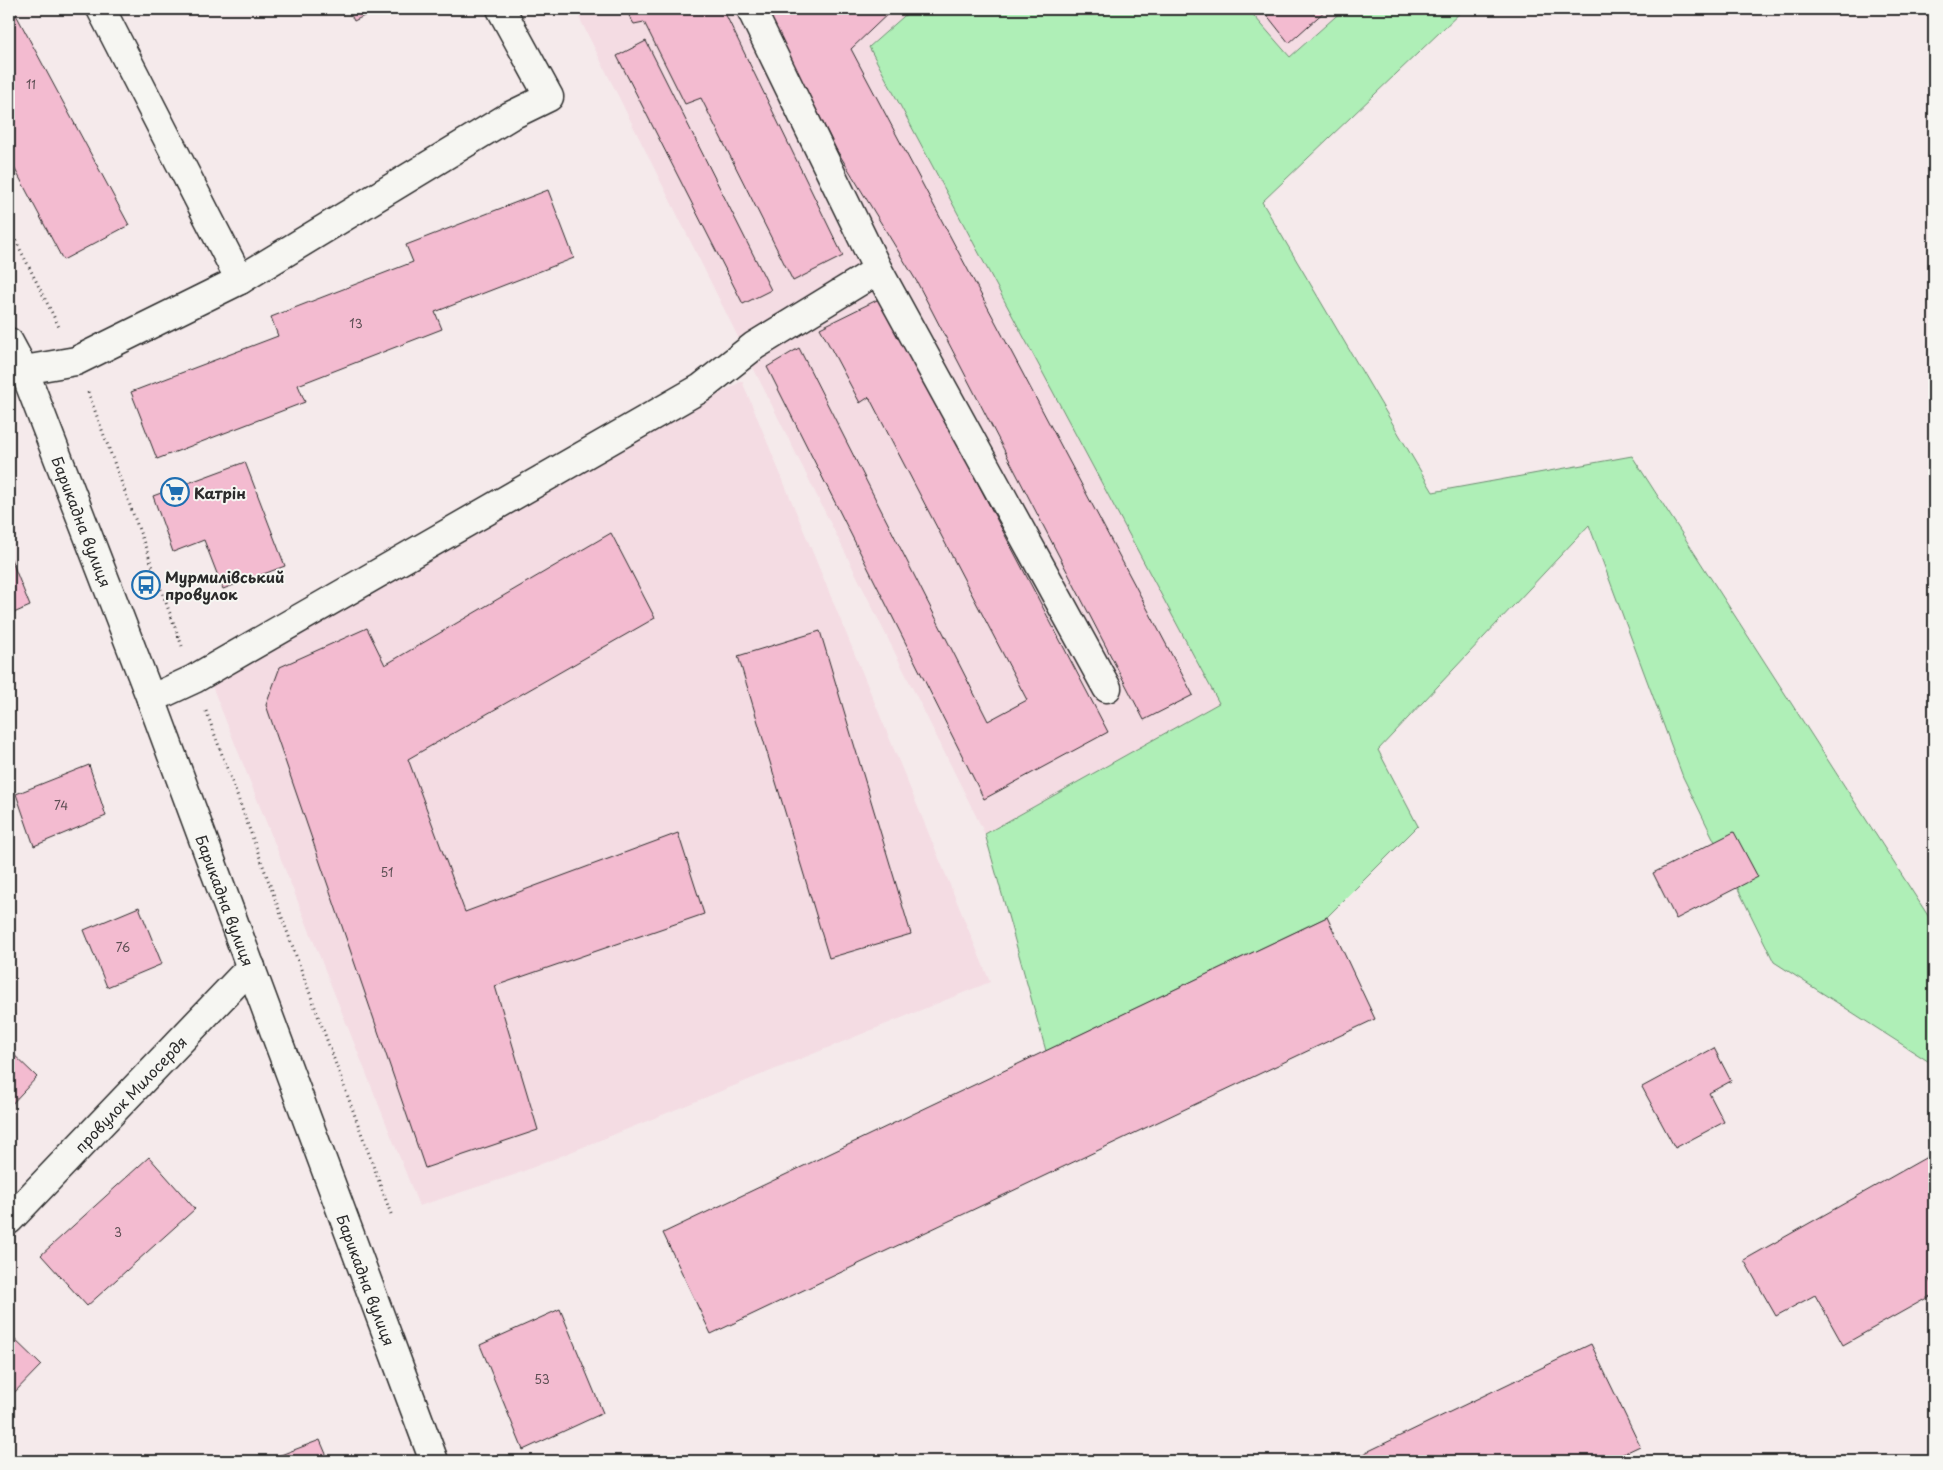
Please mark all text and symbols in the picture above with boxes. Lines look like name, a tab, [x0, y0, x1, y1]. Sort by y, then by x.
house number: 11	[26, 75, 36, 93]
house number: 13	[349, 314, 363, 332]
street label: Барикадна вулиця	[47, 453, 118, 590]
supermarket icon: Катрін	[160, 477, 190, 507]
place label: Катрін	[194, 481, 246, 504]
place label: Мурмилівський провулок	[165, 565, 284, 605]
bus stop icon: Мурмилівський провулок	[131, 570, 161, 600]
house number: 74	[54, 796, 68, 814]
street label: Барикадна вулиця	[191, 831, 261, 969]
house number: 51	[381, 863, 393, 881]
house number: 76	[116, 938, 130, 956]
street label: провулок Милосердя	[68, 1030, 191, 1157]
street label: Барикадна вулиця	[332, 1211, 402, 1349]
house number: 3	[114, 1223, 122, 1241]
house number: 53	[534, 1370, 550, 1388]

